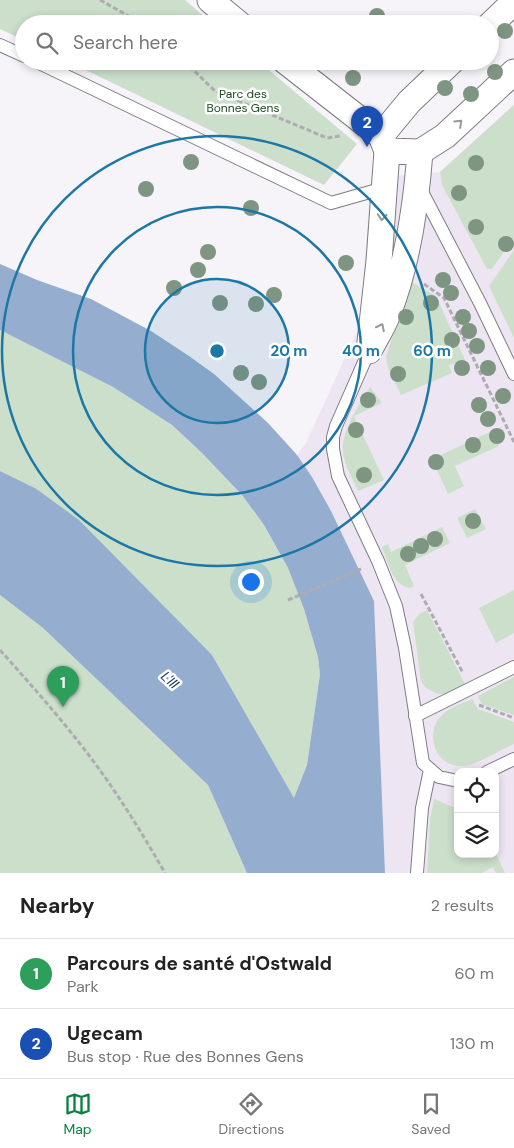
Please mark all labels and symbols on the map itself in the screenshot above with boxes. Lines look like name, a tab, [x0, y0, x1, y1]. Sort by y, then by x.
park label: Parc des Bonnes Gens	[207, 86, 280, 116]
pin: 2	[351, 106, 383, 147]
one-way arrow	[453, 120, 462, 129]
one-way arrow	[376, 213, 387, 221]
one-way arrow	[375, 323, 385, 332]
text: 20 m	[271, 341, 307, 361]
text: 40 m	[342, 341, 380, 361]
text: 60 m	[413, 341, 451, 361]
centre of rings	[208, 342, 226, 360]
your location	[238, 569, 264, 595]
pin: 1	[47, 666, 79, 707]
water label: L'Ill	[157, 667, 183, 693]

